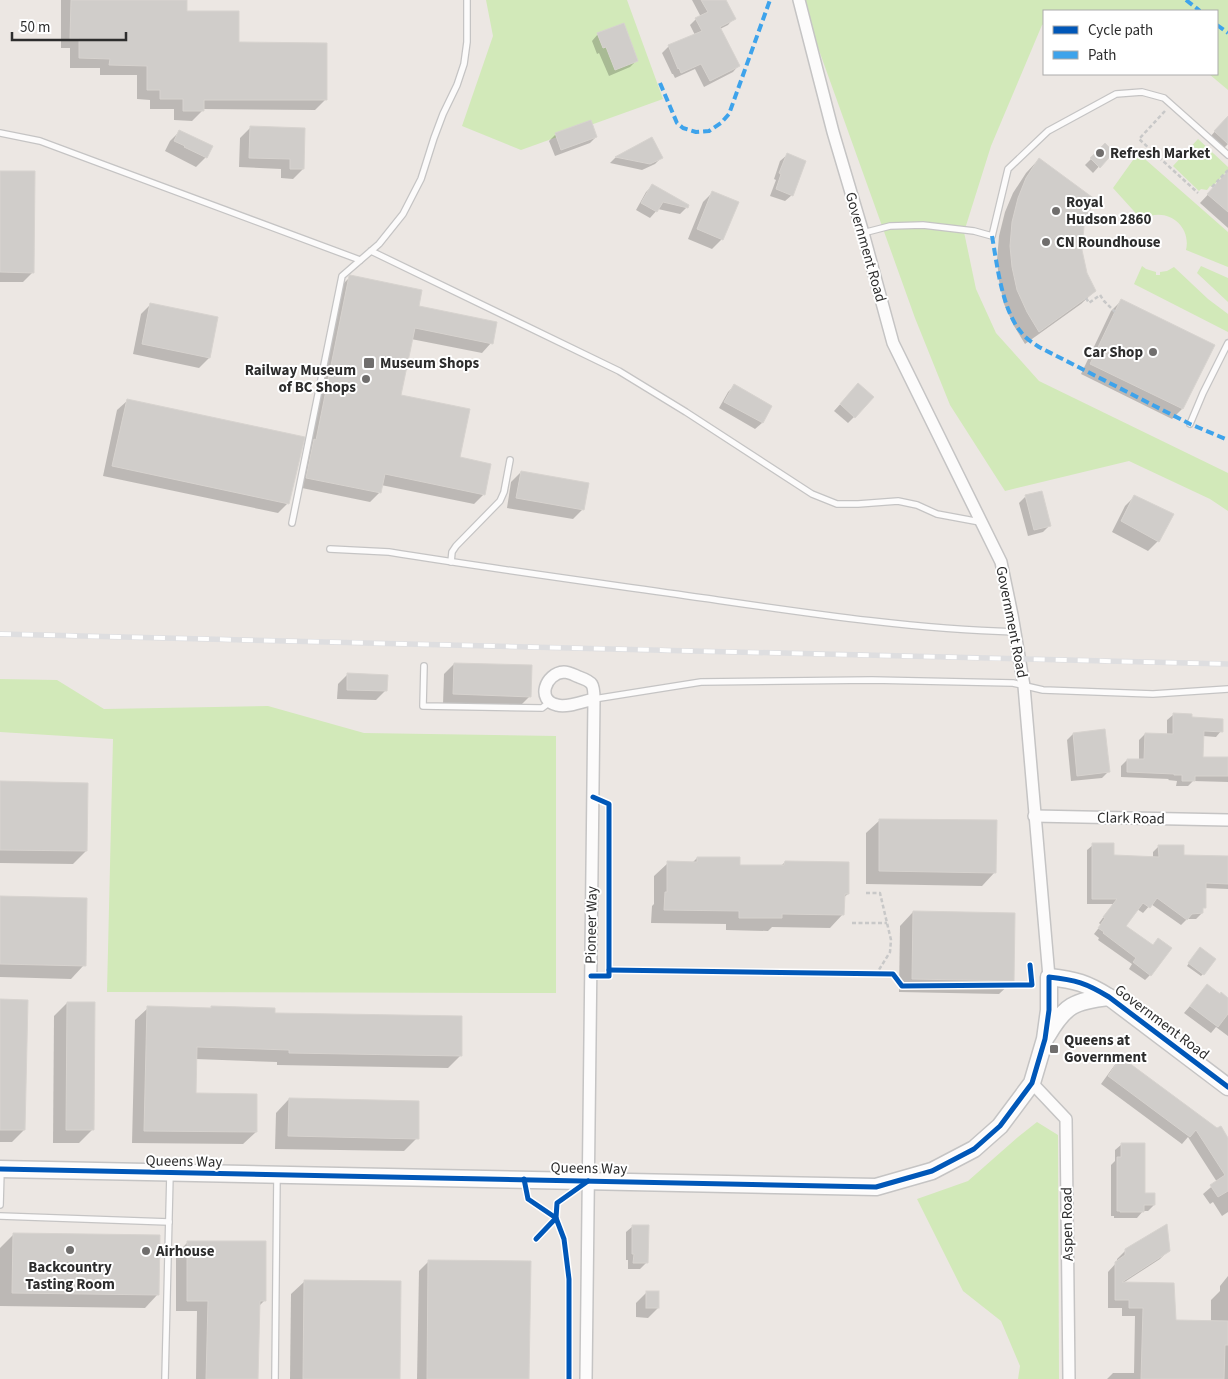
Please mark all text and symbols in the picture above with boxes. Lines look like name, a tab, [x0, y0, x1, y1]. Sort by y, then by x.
scale bar	[12, 10, 126, 42]
legend	[1043, 10, 1218, 75]
text: 50 m	[20, 17, 50, 38]
text: Cycle path	[1088, 20, 1153, 41]
text: Path	[1088, 45, 1116, 66]
place label: Refresh Market	[1110, 143, 1210, 164]
marker: Refresh Market	[1094, 147, 1106, 159]
street label: Government Road	[840, 190, 891, 305]
place label: Royal Hudson 2860	[1066, 192, 1152, 230]
marker: Royal Hudson 2860	[1050, 205, 1062, 217]
place label: CN Roundhouse	[1056, 232, 1161, 253]
marker: CN Roundhouse	[1040, 236, 1052, 248]
place label: Car Shop	[1084, 342, 1143, 363]
marker: Car Shop	[1147, 346, 1159, 358]
place label: Museum Shops	[380, 353, 479, 374]
marker: Museum Shops	[362, 356, 376, 370]
place label: Railway Museum of BC Shops	[245, 360, 356, 398]
marker: Railway Museum of BC Shops	[360, 373, 372, 385]
street label: Government Road	[990, 564, 1033, 680]
street label: Clark Road	[1097, 807, 1165, 830]
street label: Pioneer Way	[580, 886, 603, 964]
street label: Government Road	[1110, 980, 1213, 1065]
place label: Queens at Government	[1064, 1030, 1147, 1068]
marker: Queens at Government	[1048, 1043, 1060, 1055]
street label: Queens Way	[146, 1150, 222, 1173]
street label: Queens Way	[551, 1157, 627, 1180]
street label: Aspen Road	[1056, 1187, 1079, 1261]
place label: Airhouse	[155, 1241, 215, 1262]
marker: Backcountry Tasting Room	[64, 1244, 76, 1256]
marker: Airhouse	[140, 1245, 152, 1257]
place label: Backcountry Tasting Room	[25, 1257, 115, 1295]

